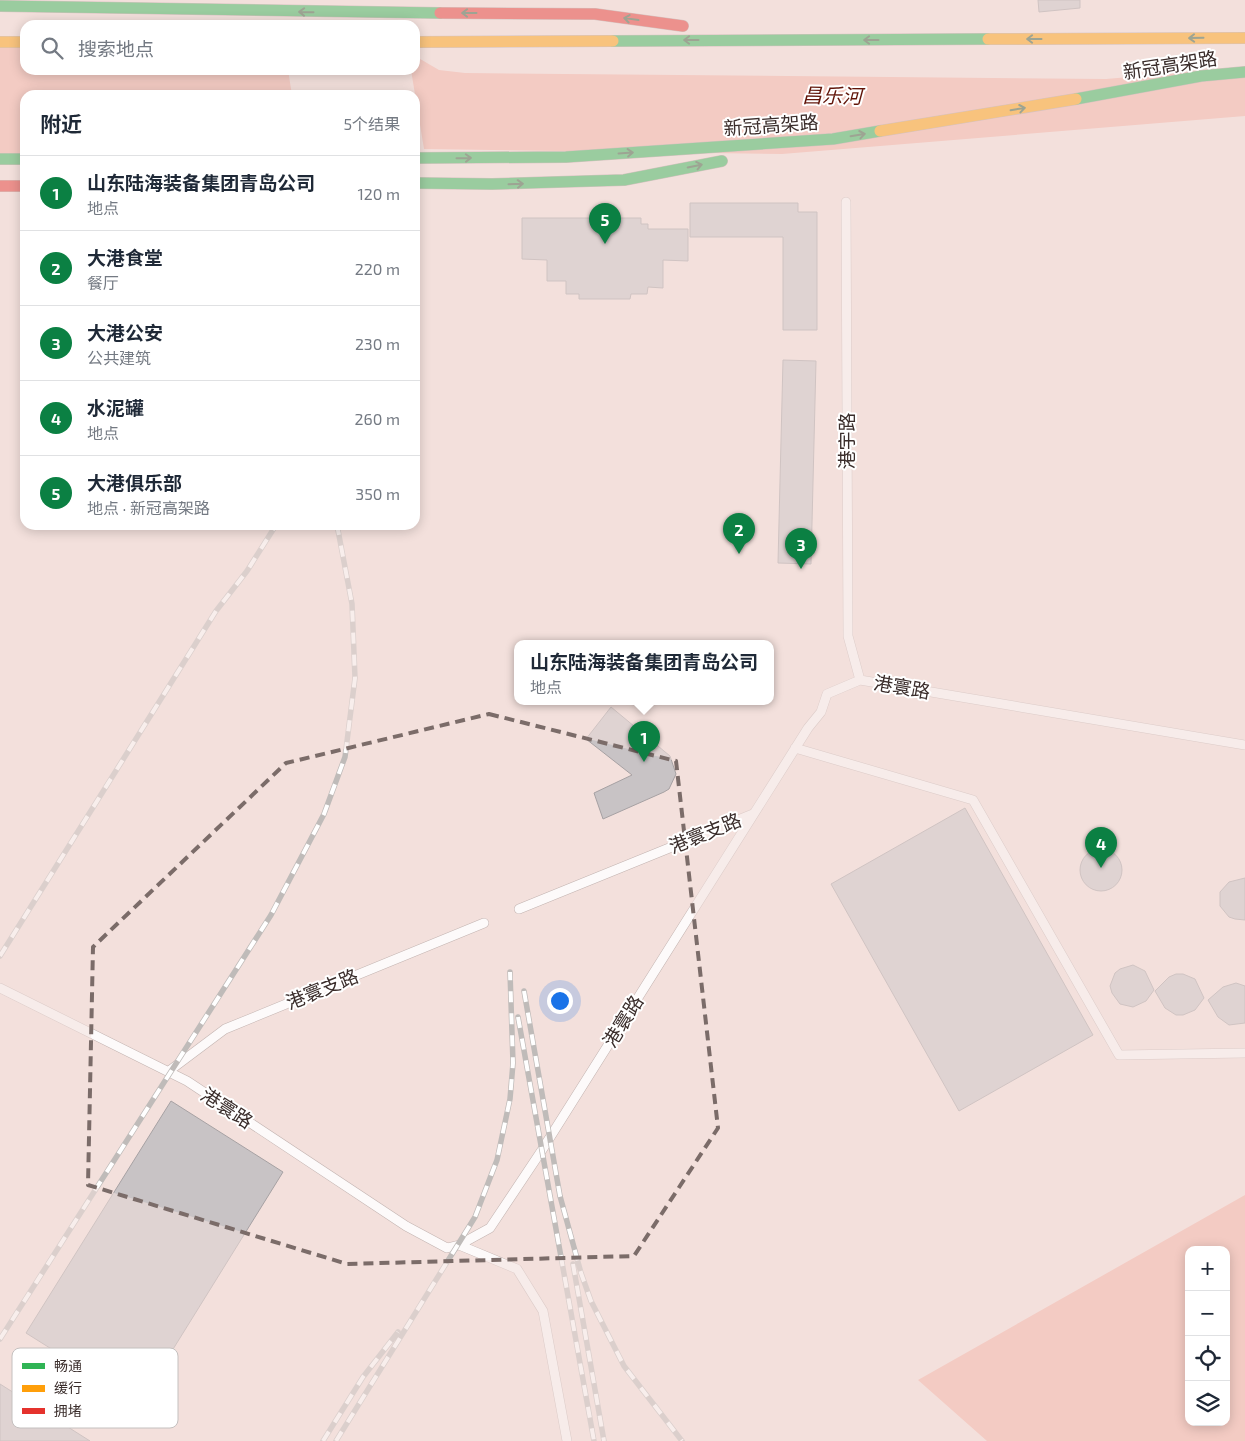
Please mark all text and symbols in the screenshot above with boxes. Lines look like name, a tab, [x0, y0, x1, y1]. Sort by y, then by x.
one-way arrow	[299, 8, 315, 17]
one-way arrow	[461, 8, 478, 18]
one-way arrow	[623, 13, 639, 23]
search box	[20, 20, 420, 75]
one-way arrow	[1189, 33, 1205, 43]
icon: search	[38, 34, 66, 62]
one-way arrow	[1026, 34, 1042, 44]
one-way arrow	[684, 35, 700, 45]
one-way arrow	[864, 35, 880, 45]
text: 搜索地点	[78, 37, 154, 60]
street label: 新冠高架路	[1121, 46, 1219, 83]
water label: 昌乐河	[802, 82, 866, 108]
one-way arrow	[1010, 104, 1026, 114]
street label: 新冠高架路	[723, 110, 819, 139]
text: 附近	[40, 111, 82, 136]
text: 5个结果	[343, 114, 400, 133]
one-way arrow	[849, 129, 865, 139]
one-way arrow	[618, 148, 634, 157]
one-way arrow	[455, 153, 471, 163]
one-way arrow	[686, 161, 702, 170]
text: 山东陆海装备集团青岛公司	[87, 171, 315, 194]
one-way arrow	[508, 179, 524, 188]
text: 1	[53, 184, 59, 203]
text: 120 m	[357, 184, 400, 203]
text: 地点	[87, 198, 119, 217]
pin: 5	[589, 203, 621, 244]
text: 大港食堂	[87, 246, 163, 269]
text: 2	[51, 259, 61, 278]
text: 220 m	[355, 259, 400, 278]
text: 餐厅	[87, 273, 119, 292]
text: 大港公安	[87, 321, 163, 344]
text: 3	[51, 334, 61, 353]
text: 230 m	[355, 334, 400, 353]
text: 公共建筑	[87, 348, 151, 367]
text: 水泥罐	[87, 396, 144, 419]
text: 4	[51, 409, 61, 428]
text: 260 m	[355, 409, 400, 428]
street label: 港宇路	[835, 412, 858, 470]
text: 地点	[87, 423, 119, 442]
text: 大港俱乐部	[87, 471, 182, 494]
text: 5	[52, 484, 60, 503]
text: 350 m	[355, 484, 400, 503]
text: 地点 · 新冠高架路	[87, 498, 210, 517]
pin: 2	[723, 513, 755, 554]
pin: 3	[785, 528, 817, 569]
popup	[514, 640, 774, 705]
text: 山东陆海装备集团青岛公司	[530, 650, 758, 673]
street label: 港寰路	[872, 670, 932, 703]
text: 地点	[530, 677, 562, 696]
pin: 1	[628, 721, 660, 762]
street label: 港寰支路	[665, 808, 744, 857]
pin: 4	[1085, 827, 1117, 868]
street label: 港寰支路	[282, 964, 361, 1013]
your location	[547, 988, 573, 1014]
street label: 港寰路	[598, 990, 647, 1051]
street label: 港寰路	[197, 1082, 257, 1133]
map controls	[1185, 1246, 1230, 1426]
button: +	[1185, 1246, 1230, 1291]
button: −	[1185, 1291, 1230, 1336]
button: locate	[1185, 1336, 1230, 1381]
legend	[12, 1348, 178, 1428]
text: 畅通	[54, 1357, 82, 1374]
text: 缓行	[54, 1379, 82, 1396]
button: layers	[1185, 1381, 1230, 1426]
text: 拥堵	[54, 1402, 82, 1419]

